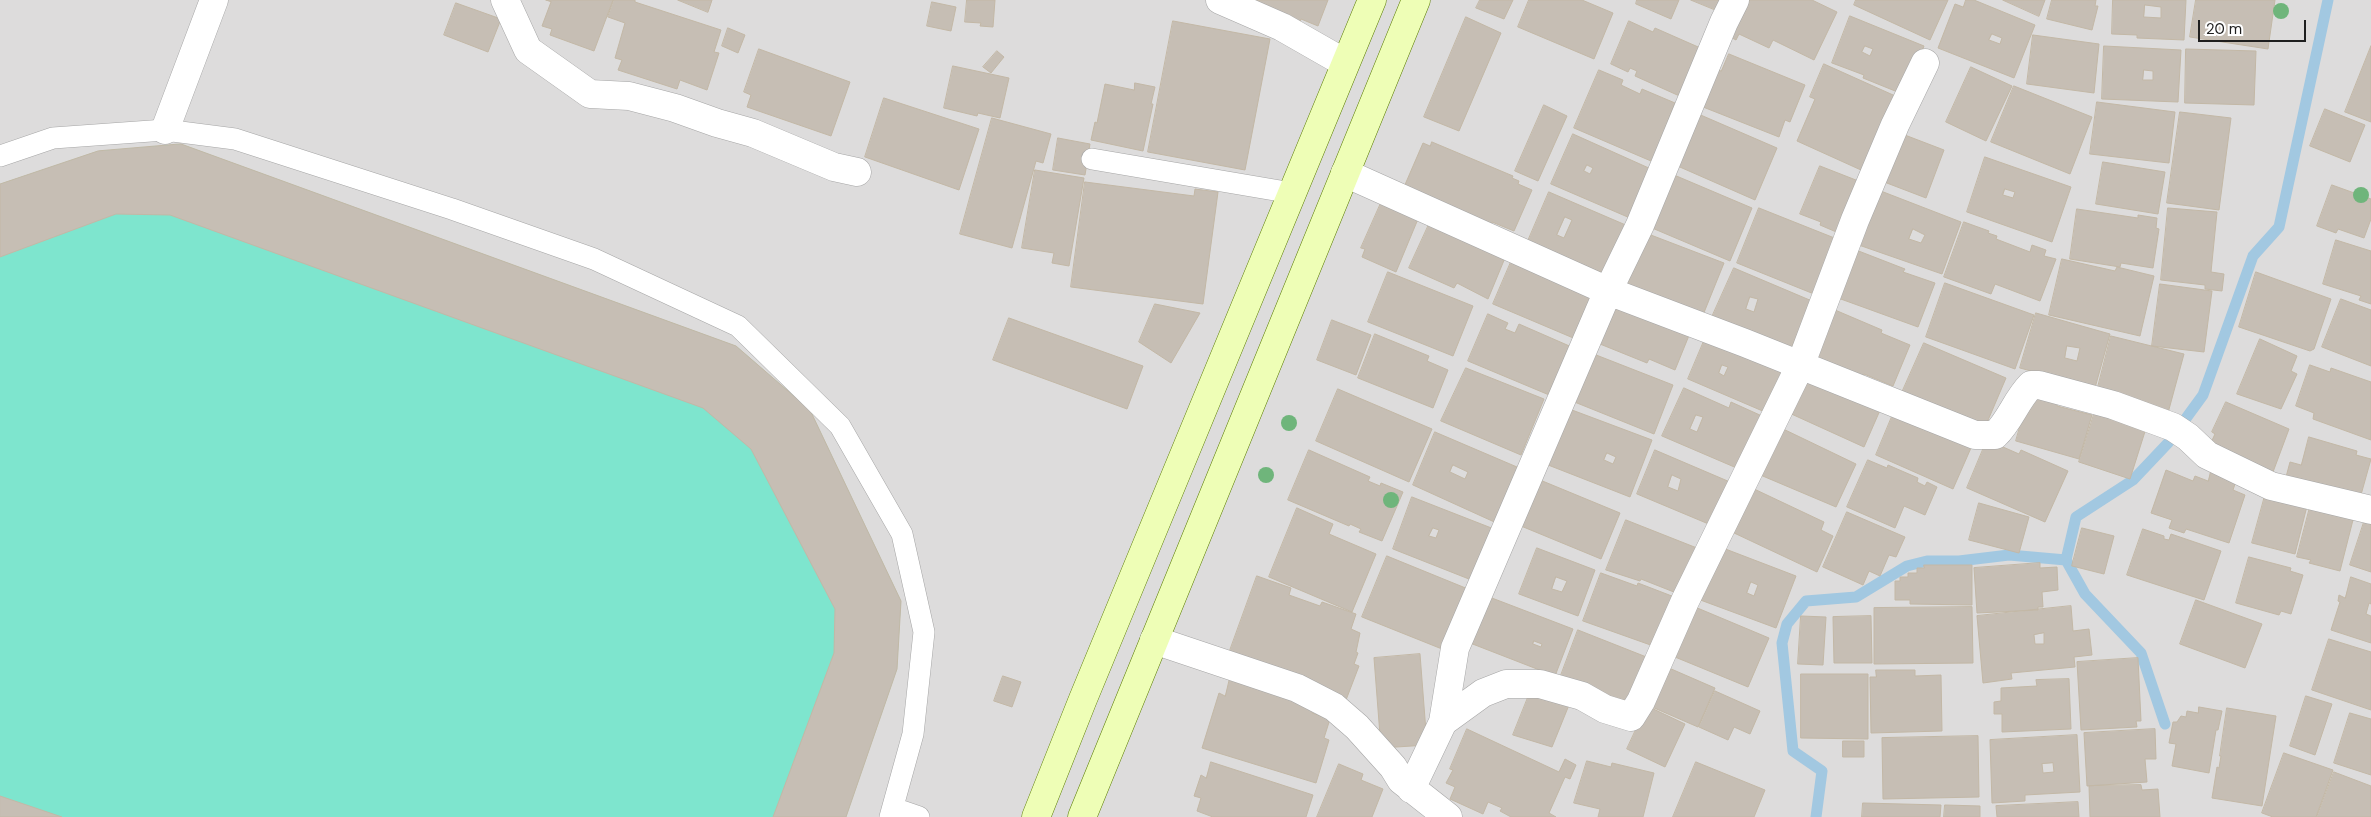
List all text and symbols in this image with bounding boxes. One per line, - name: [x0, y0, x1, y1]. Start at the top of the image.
- scale bar: [2201, 10, 2308, 42]
- text: 20 m: [2206, 19, 2242, 39]

